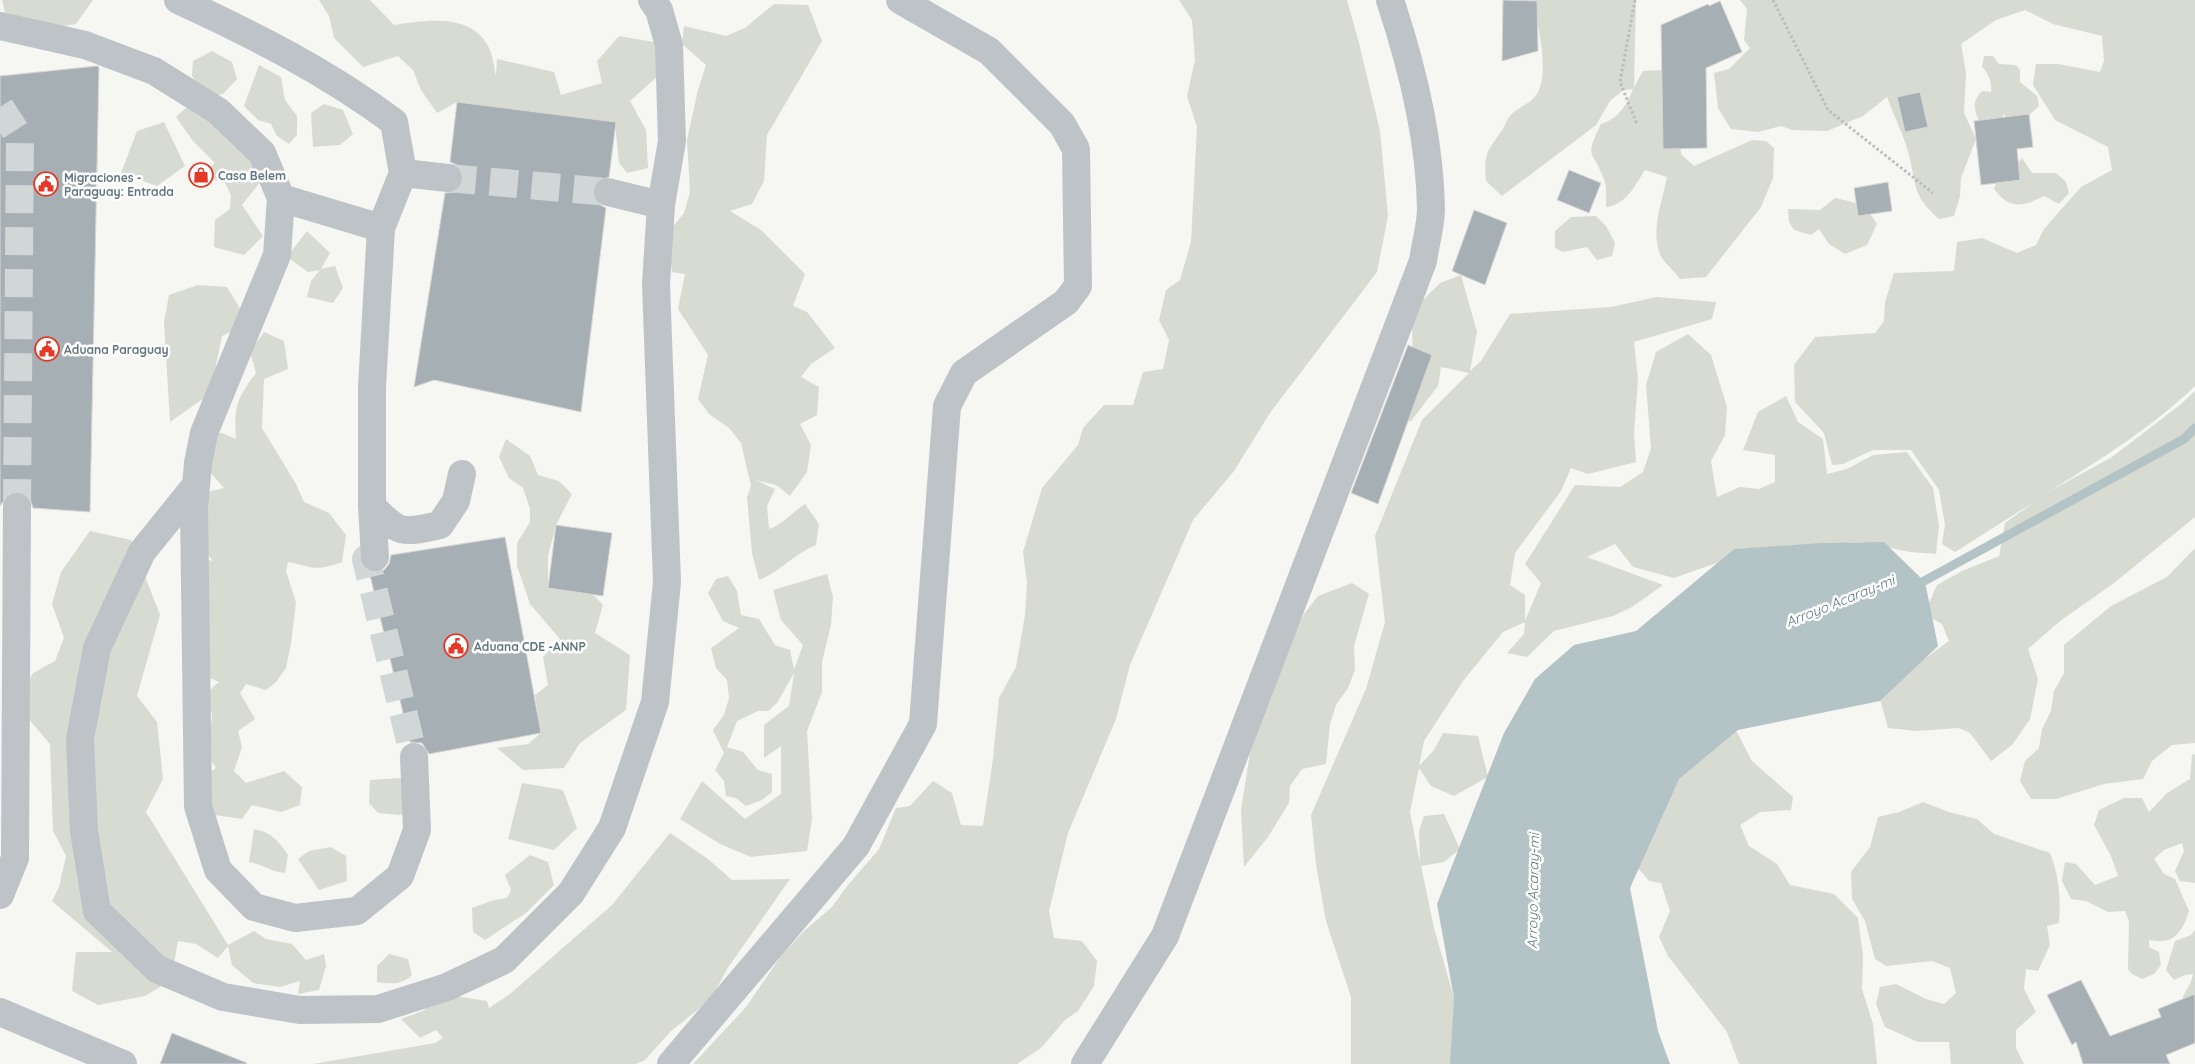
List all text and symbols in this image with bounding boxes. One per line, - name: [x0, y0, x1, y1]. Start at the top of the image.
- shop icon: Casa Belem: [188, 162, 214, 188]
- place label: Casa Belem: [218, 168, 286, 183]
- place label: Migraciones - Paraguay: Entrada: [64, 170, 174, 199]
- public building icon: Migraciones - Paraguay: Entrada: [33, 171, 59, 197]
- public building icon: Aduana Paraguay: [34, 336, 60, 362]
- place label: Aduana Paraguay: [64, 342, 169, 357]
- water label: Arroyo Acaray-mi: [1783, 570, 1899, 631]
- public building icon: Aduana CDE -ANNP: [443, 633, 469, 659]
- place label: Aduana CDE -ANNP: [474, 639, 586, 654]
- water label: Arroyo Acaray-mi: [1523, 831, 1543, 949]

